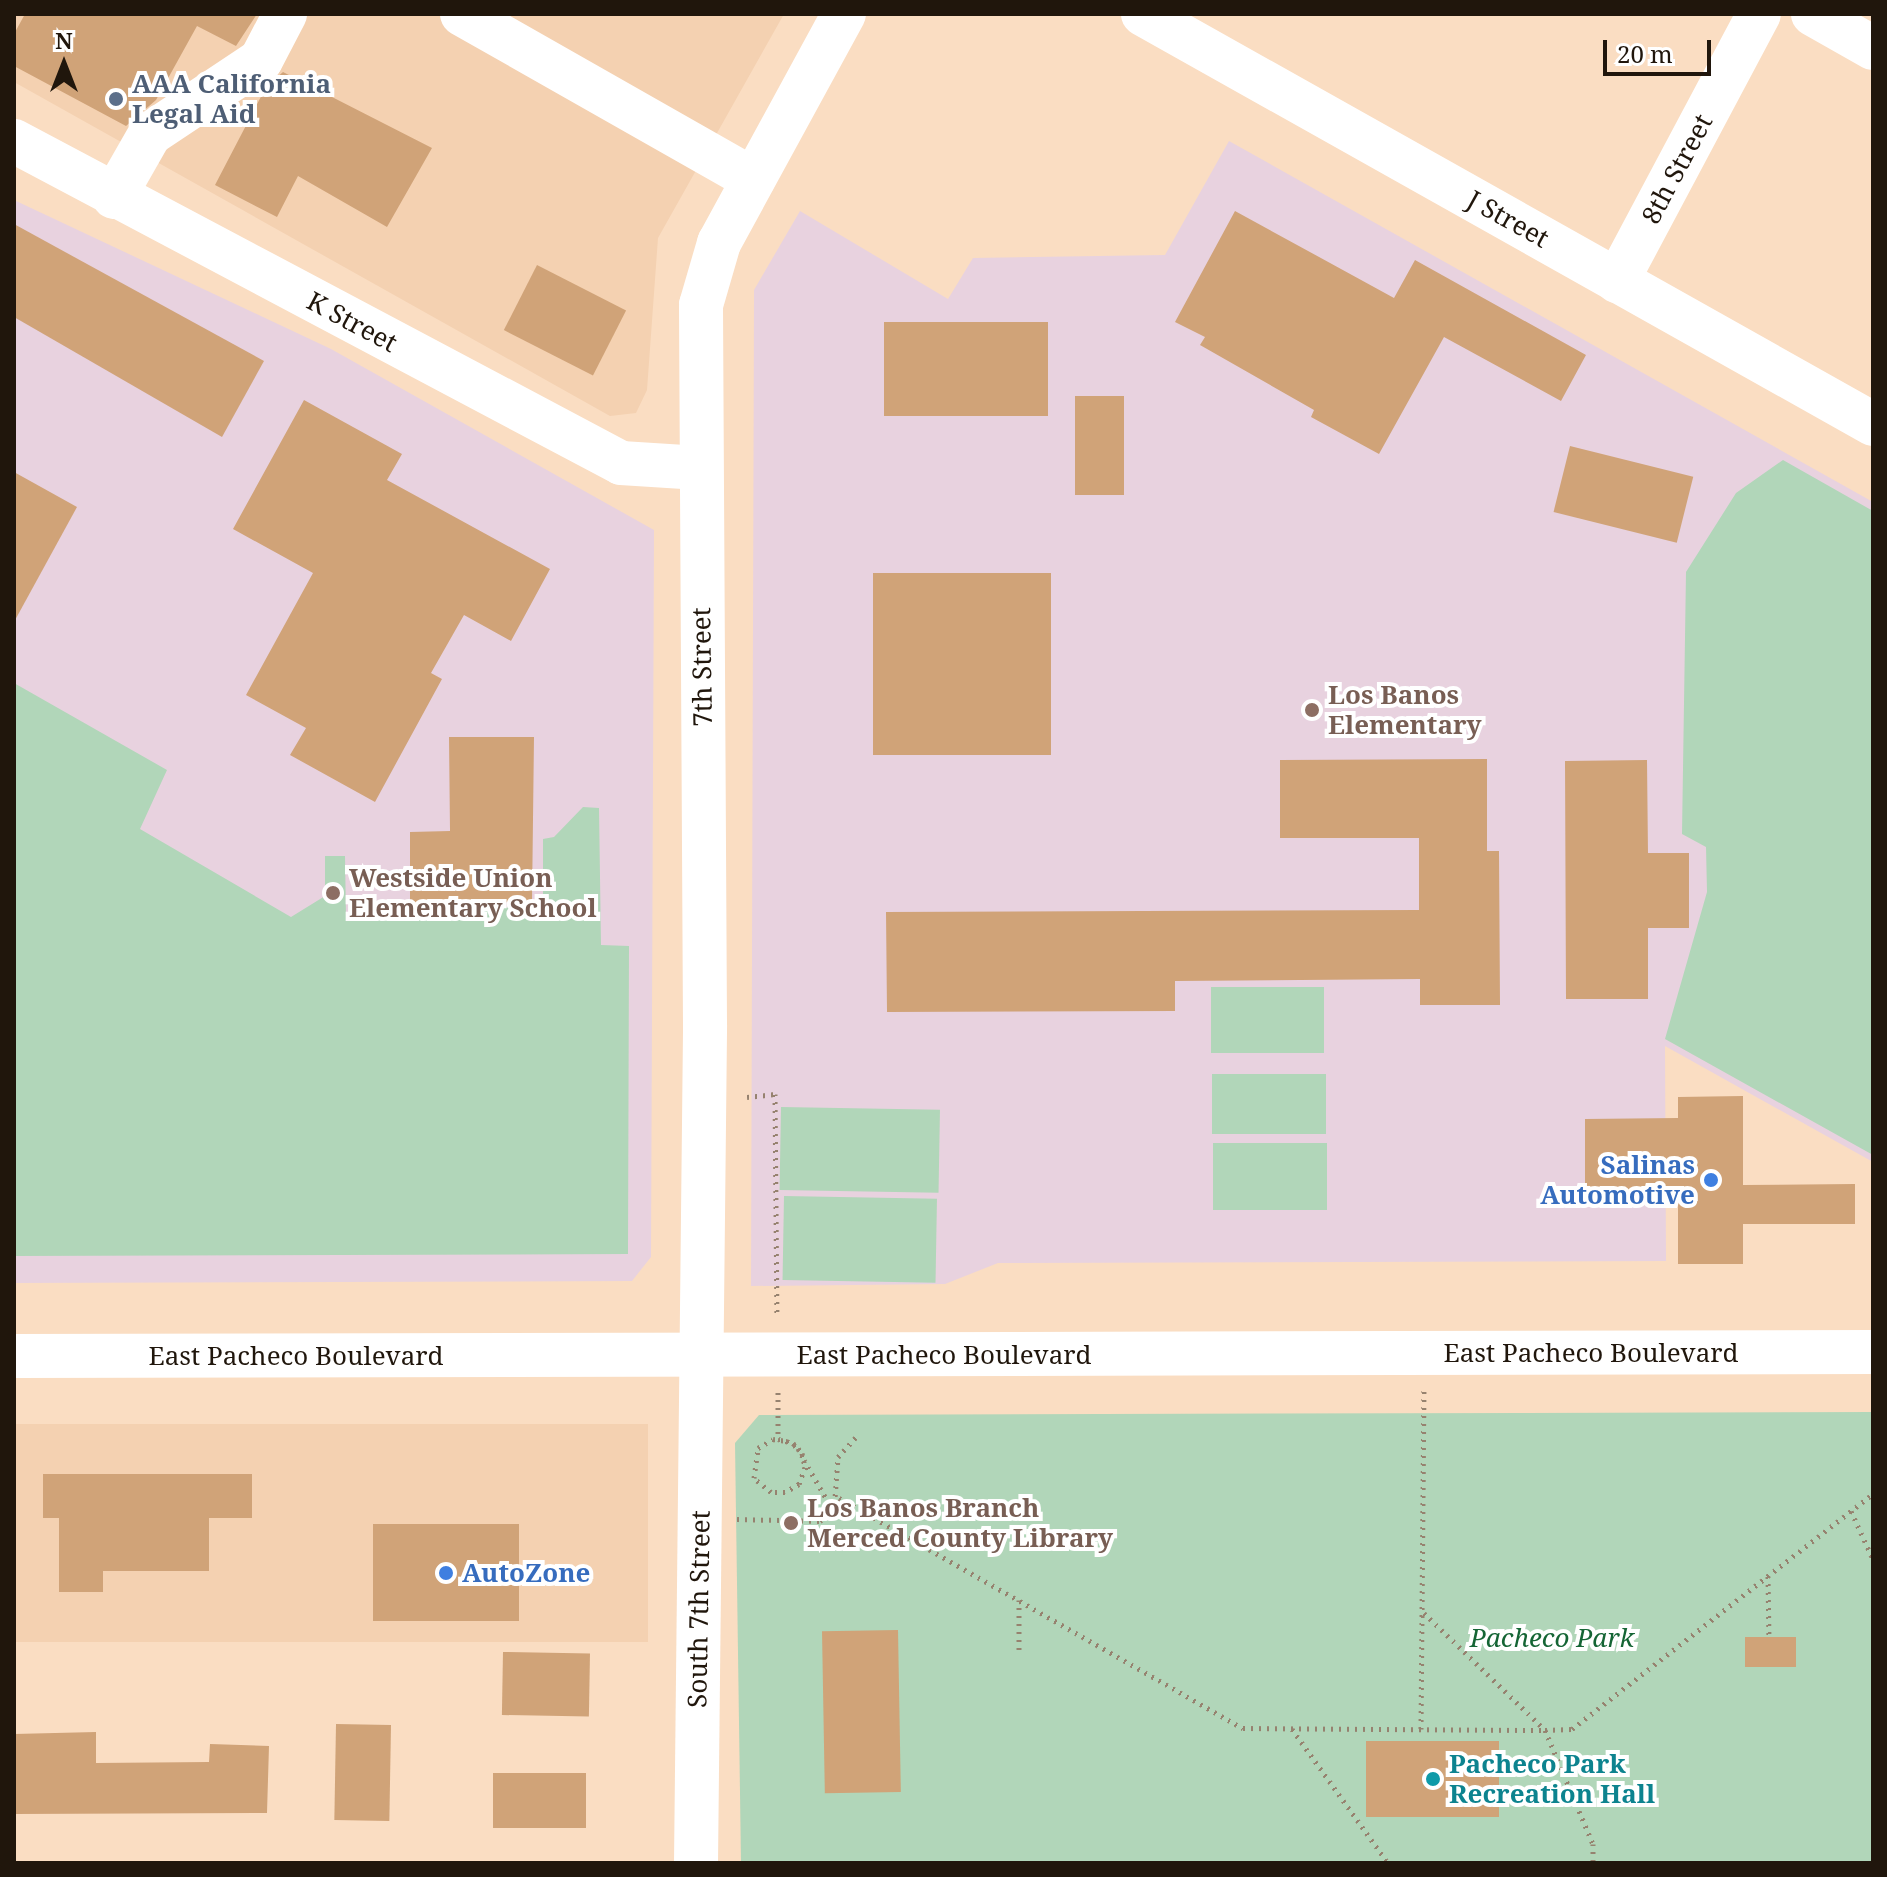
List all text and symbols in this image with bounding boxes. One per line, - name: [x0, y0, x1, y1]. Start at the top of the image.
- north arrow: [24, 24, 104, 104]
- scale bar: [1607, 24, 1715, 74]
- text: N: [55, 25, 73, 55]
- text: 20 m: [1617, 37, 1673, 70]
- place label: AAA California Legal Aid: [132, 68, 331, 130]
- marker: AAA California Legal Aid: [107, 90, 125, 108]
- street label: 8th Street: [1635, 109, 1719, 229]
- street label: J Street: [1462, 184, 1554, 254]
- street label: K Street: [302, 285, 402, 359]
- street label: 7th Street: [685, 607, 719, 727]
- place label: Los Banos Elementary: [1328, 679, 1482, 740]
- marker: Los Banos Elementary: [1303, 701, 1321, 719]
- place label: Westside Union Elementary School: [349, 862, 597, 924]
- marker: Westside Union Elementary School: [324, 884, 342, 902]
- place label: Salinas Automotive: [1540, 1149, 1695, 1210]
- marker: Salinas Automotive: [1702, 1171, 1720, 1189]
- street label: East Pacheco Boulevard: [1444, 1337, 1738, 1369]
- street label: East Pacheco Boulevard: [797, 1339, 1091, 1371]
- street label: East Pacheco Boulevard: [149, 1340, 443, 1372]
- place label: Los Banos Branch Merced County Library: [807, 1492, 1113, 1554]
- street label: South 7th Street: [682, 1510, 716, 1708]
- marker: Los Banos Branch Merced County Library: [782, 1514, 800, 1532]
- place label: AutoZone: [462, 1557, 590, 1589]
- marker: AutoZone: [437, 1564, 455, 1582]
- park label: Pacheco Park: [1470, 1622, 1634, 1654]
- place label: Pacheco Park Recreation Hall: [1449, 1748, 1655, 1810]
- marker: Pacheco Park Recreation Hall: [1424, 1770, 1442, 1788]

